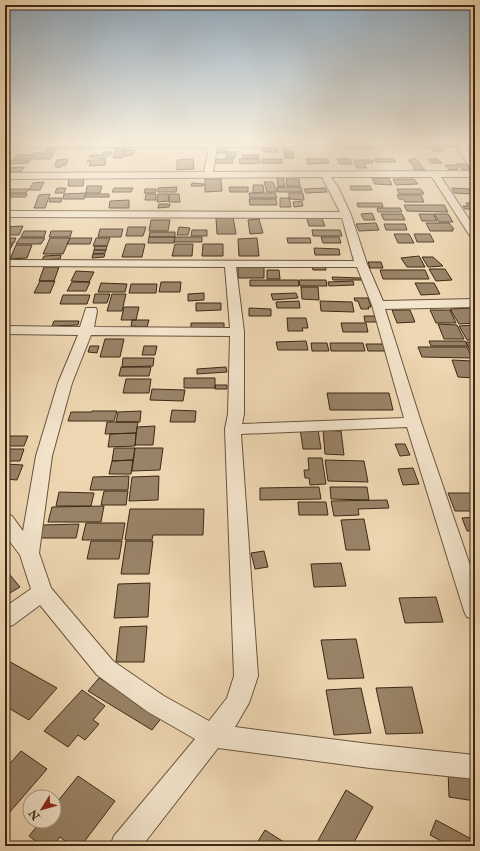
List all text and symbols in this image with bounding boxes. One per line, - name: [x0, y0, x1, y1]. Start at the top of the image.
- north arrow: [22, 789, 62, 829]
- text: N: [26, 806, 43, 823]

